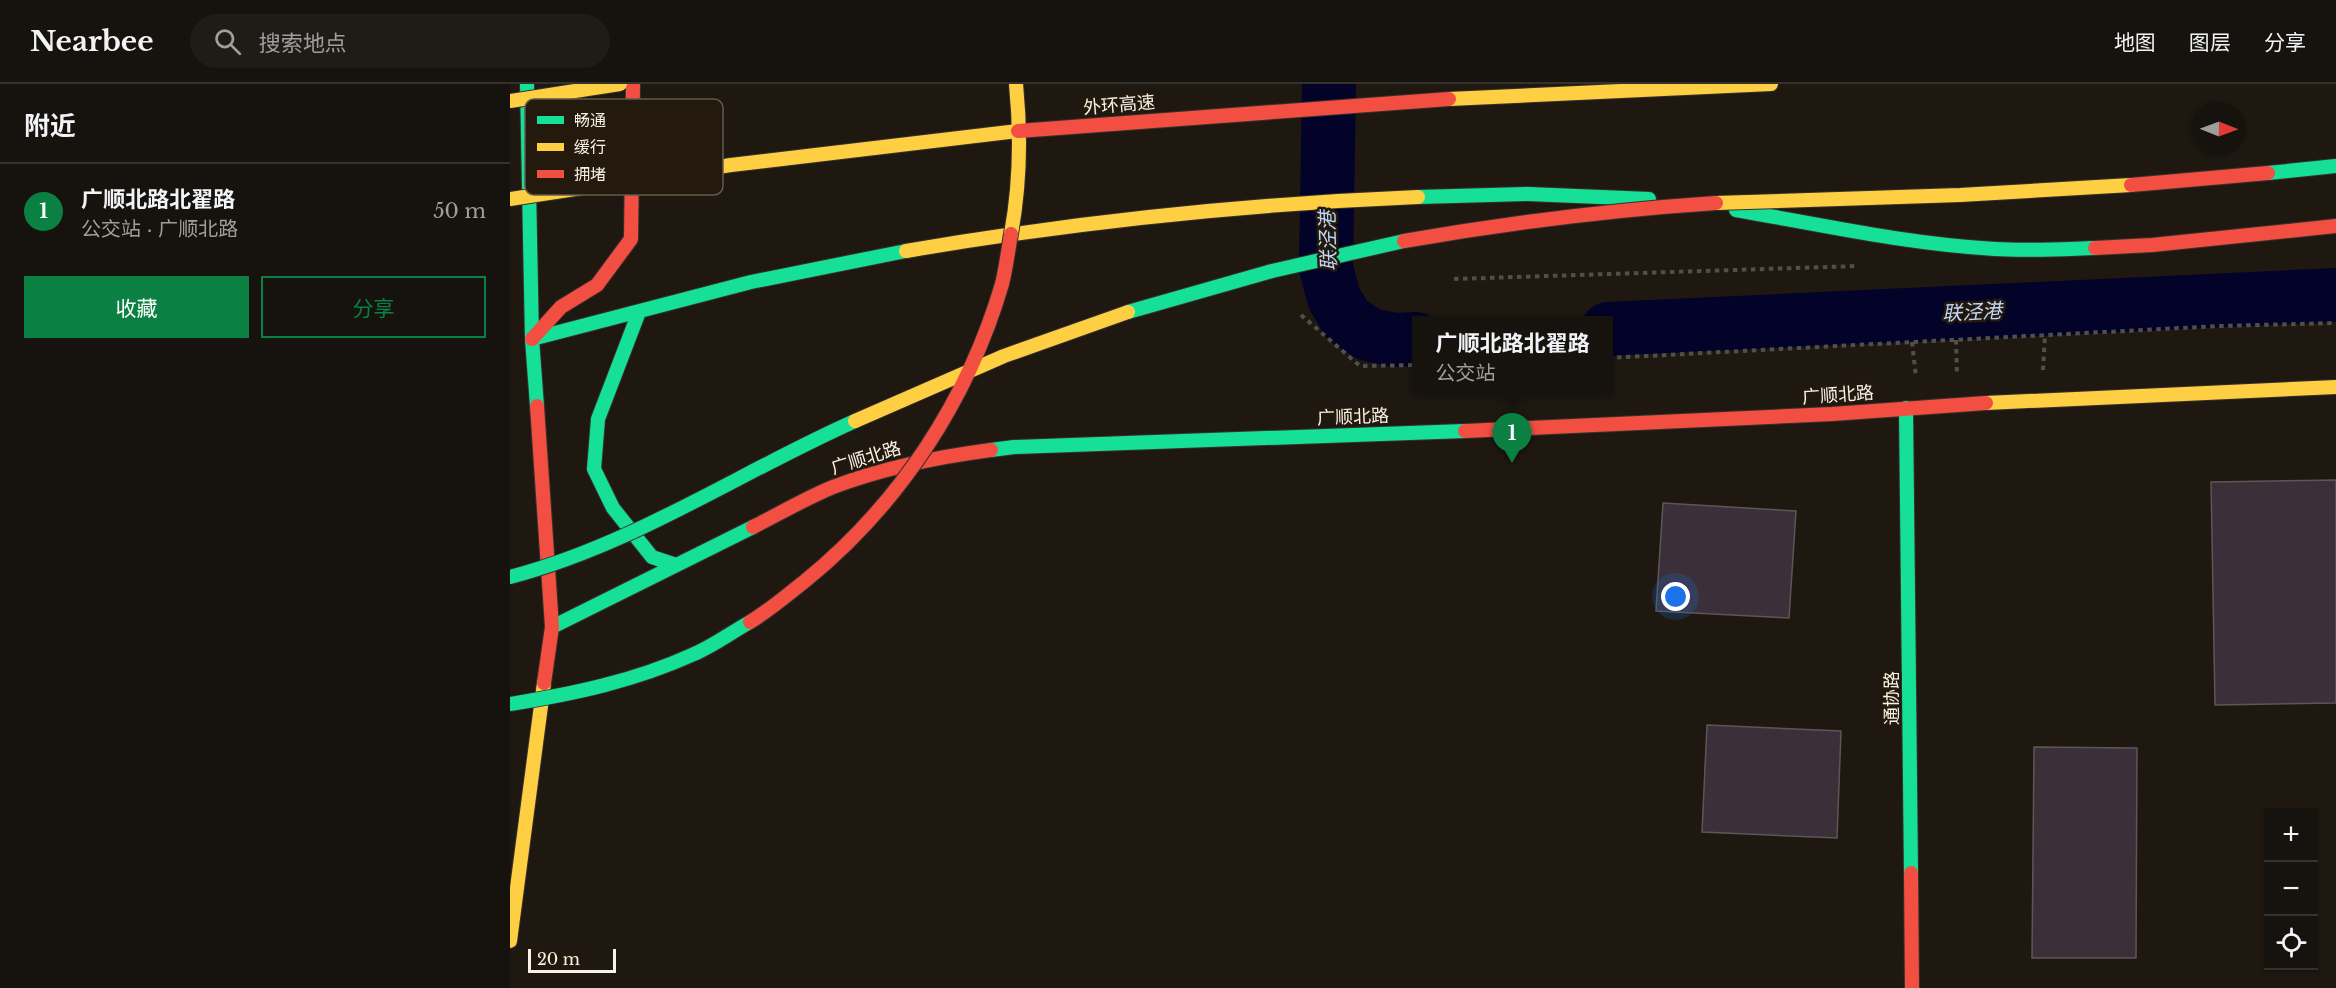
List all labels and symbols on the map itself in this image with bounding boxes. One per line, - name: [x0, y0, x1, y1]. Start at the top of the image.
- street label: 外环高速: [1082, 91, 1156, 119]
- legend: [525, 99, 723, 195]
- north arrow: [2192, 102, 2246, 156]
- text: 畅通: [574, 110, 606, 130]
- text: 缓行: [574, 137, 606, 157]
- text: 拥堵: [574, 164, 606, 184]
- water label: 联泾港: [1315, 208, 1341, 271]
- water label: 联泾港: [1941, 298, 2006, 326]
- street label: 广顺北路: [1801, 382, 1875, 408]
- street label: 广顺北路: [1317, 405, 1389, 429]
- pin: 1: [1492, 414, 1532, 463]
- street label: 广顺北路: [828, 437, 904, 479]
- your location: [1661, 582, 1690, 611]
- street label: 通协路: [1881, 671, 1903, 725]
- scale bar: [528, 946, 616, 974]

